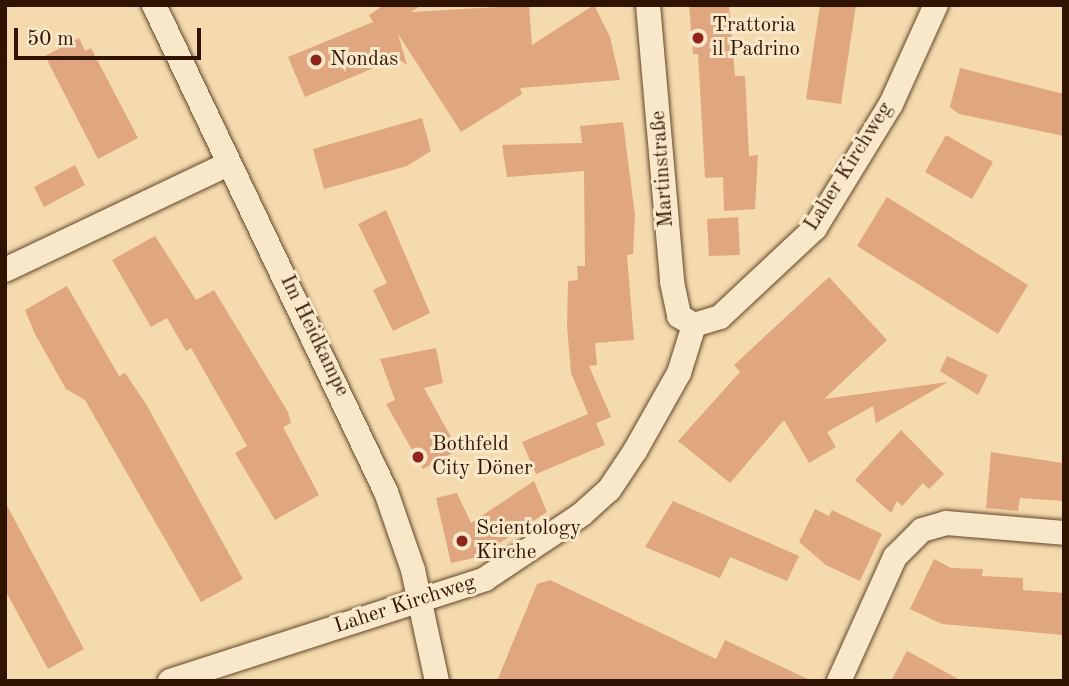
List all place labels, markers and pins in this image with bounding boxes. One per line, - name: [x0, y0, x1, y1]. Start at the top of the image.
- place label: Trattoria il Padrino: [712, 13, 800, 63]
- marker: Trattoria il Padrino: [690, 30, 706, 46]
- place label: Nondas: [330, 47, 398, 73]
- marker: Nondas: [308, 52, 324, 68]
- place label: Bothfeld City Döner: [432, 432, 533, 482]
- marker: Bothfeld City Döner: [410, 449, 426, 465]
- place label: Scientology Kirche: [476, 516, 581, 566]
- marker: Scientology Kirche: [454, 533, 470, 549]

